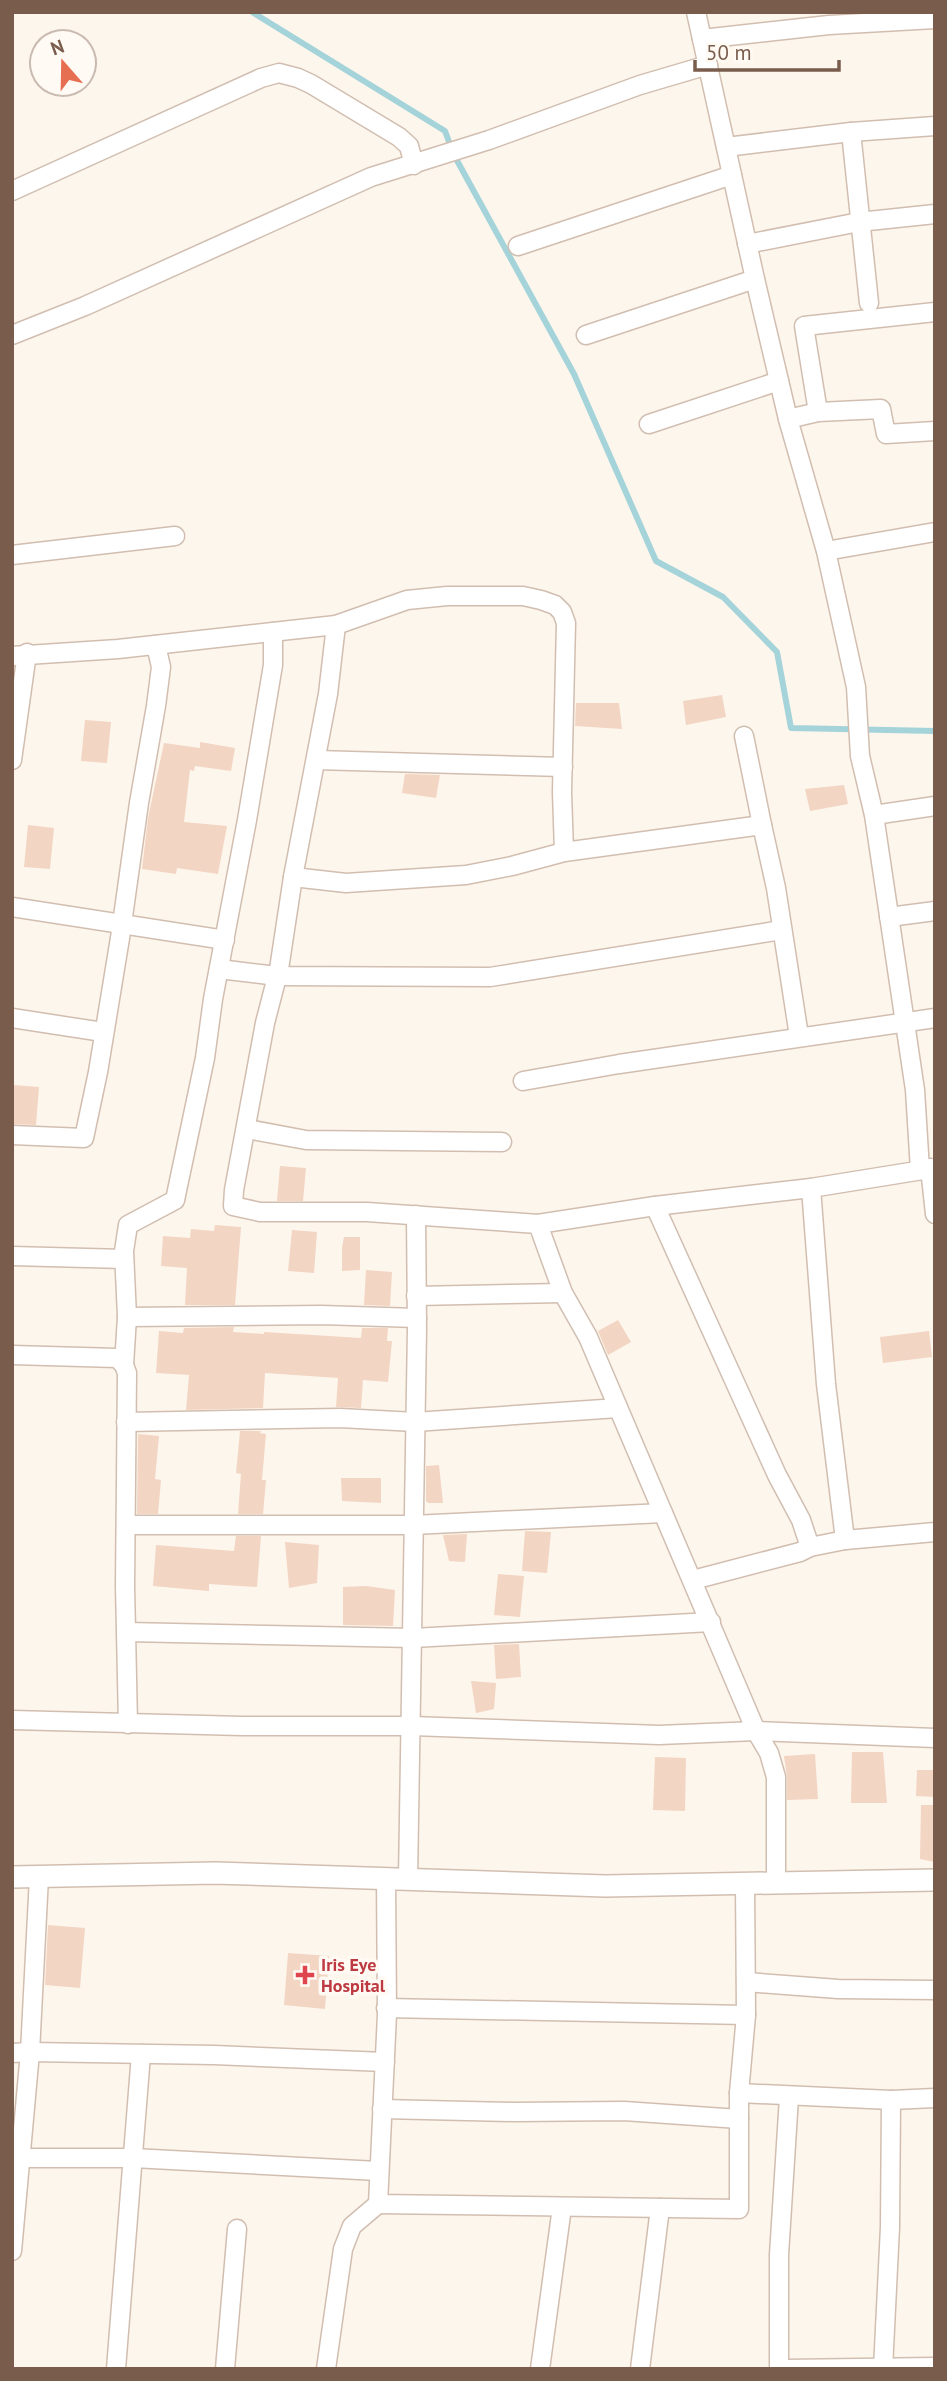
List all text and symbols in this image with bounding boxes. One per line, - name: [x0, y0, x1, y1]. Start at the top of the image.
- north arrow: [28, 28, 98, 98]
- scale bar: [695, 28, 838, 72]
- text: N: [47, 34, 67, 60]
- text: 50 m: [706, 39, 752, 66]
- place label: Iris Eye Hospital: [321, 1953, 386, 1997]
- marker: Iris Eye Hospital: [295, 1965, 315, 1985]

